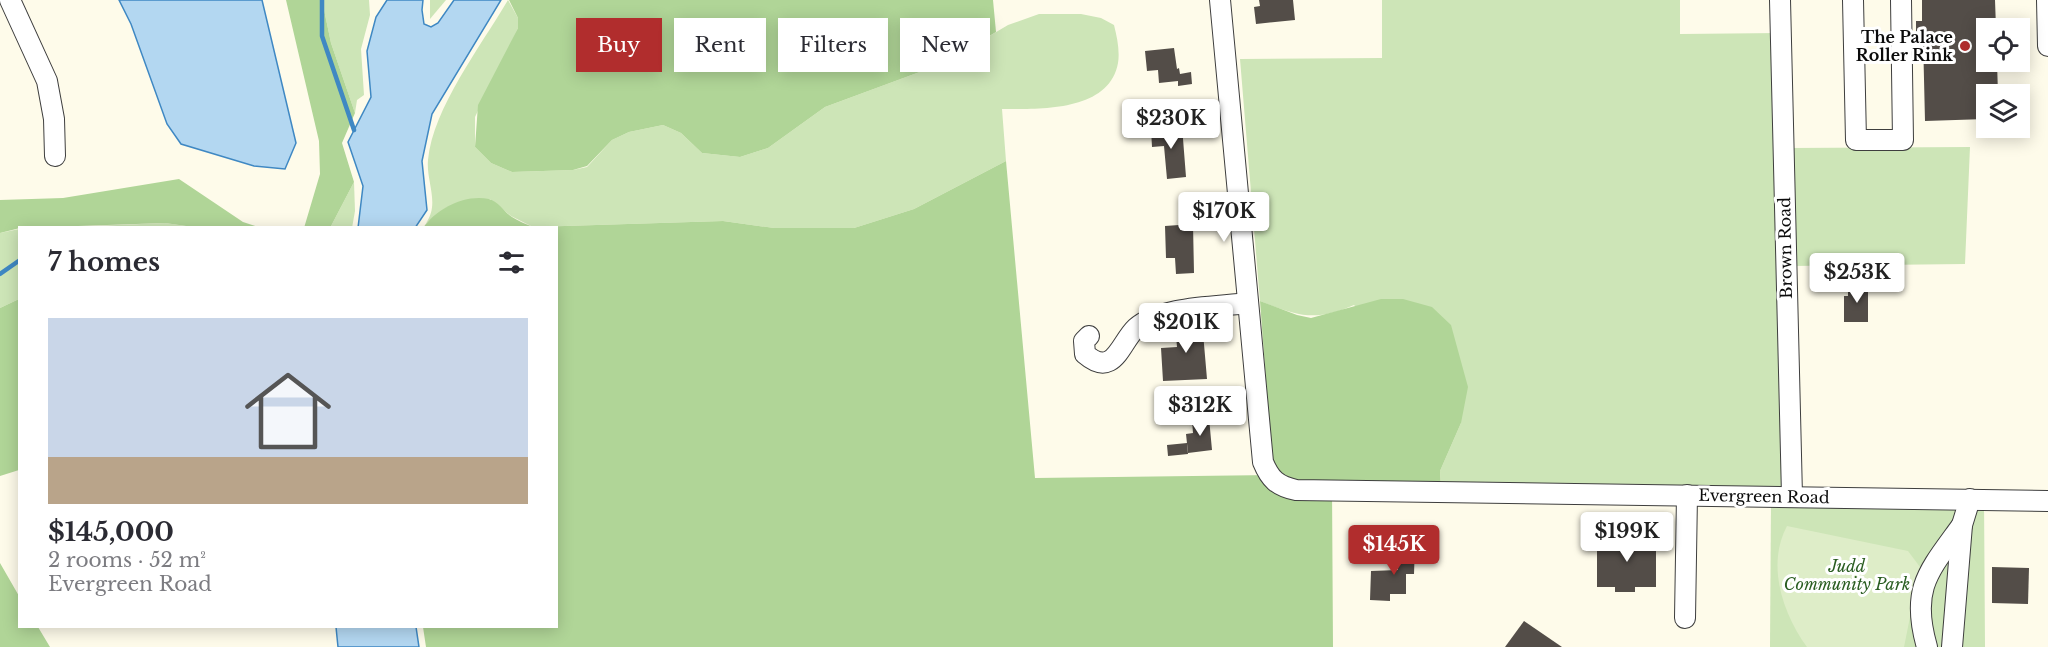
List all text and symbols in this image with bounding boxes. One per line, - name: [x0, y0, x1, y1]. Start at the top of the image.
- chip: Buy: [576, 18, 662, 72]
- chip: Rent: [674, 18, 766, 72]
- chip: Filters: [778, 18, 888, 72]
- chip: New: [900, 18, 990, 72]
- map controls: [1976, 18, 2030, 138]
- button: locate: [1976, 18, 2030, 72]
- place label: The Palace Roller Rink: [1856, 27, 1953, 65]
- marker: The Palace Roller Rink: [1958, 39, 1972, 53]
- button: layers: [1976, 84, 2030, 138]
- pin: $230K: [1129, 99, 1213, 150]
- text: $230K: [1136, 106, 1206, 130]
- pin: $170K: [1182, 192, 1266, 243]
- street label: Brown Road: [1774, 197, 1796, 299]
- text: $170K: [1192, 199, 1256, 223]
- text: 7 homes: [48, 246, 160, 278]
- icon: filters: [495, 246, 528, 279]
- pin: $253K: [1815, 253, 1899, 304]
- text: $253K: [1824, 260, 1890, 284]
- pin: $201K: [1144, 303, 1228, 354]
- text: $201K: [1153, 310, 1219, 334]
- icon: home: [234, 357, 342, 465]
- pin: $312K: [1158, 386, 1242, 437]
- text: $312K: [1168, 393, 1232, 417]
- street label: Evergreen Road: [1698, 485, 1830, 507]
- pin: $199K: [1585, 512, 1669, 563]
- text: $145,000: [48, 516, 174, 548]
- text: $199K: [1595, 519, 1660, 543]
- pin: $145K: [1352, 525, 1436, 576]
- text: $145K: [1362, 532, 1426, 556]
- text: 2 rooms · 52 m²: [48, 548, 206, 572]
- park label: Judd Community Park: [1784, 556, 1910, 594]
- text: Evergreen Road: [48, 572, 212, 596]

